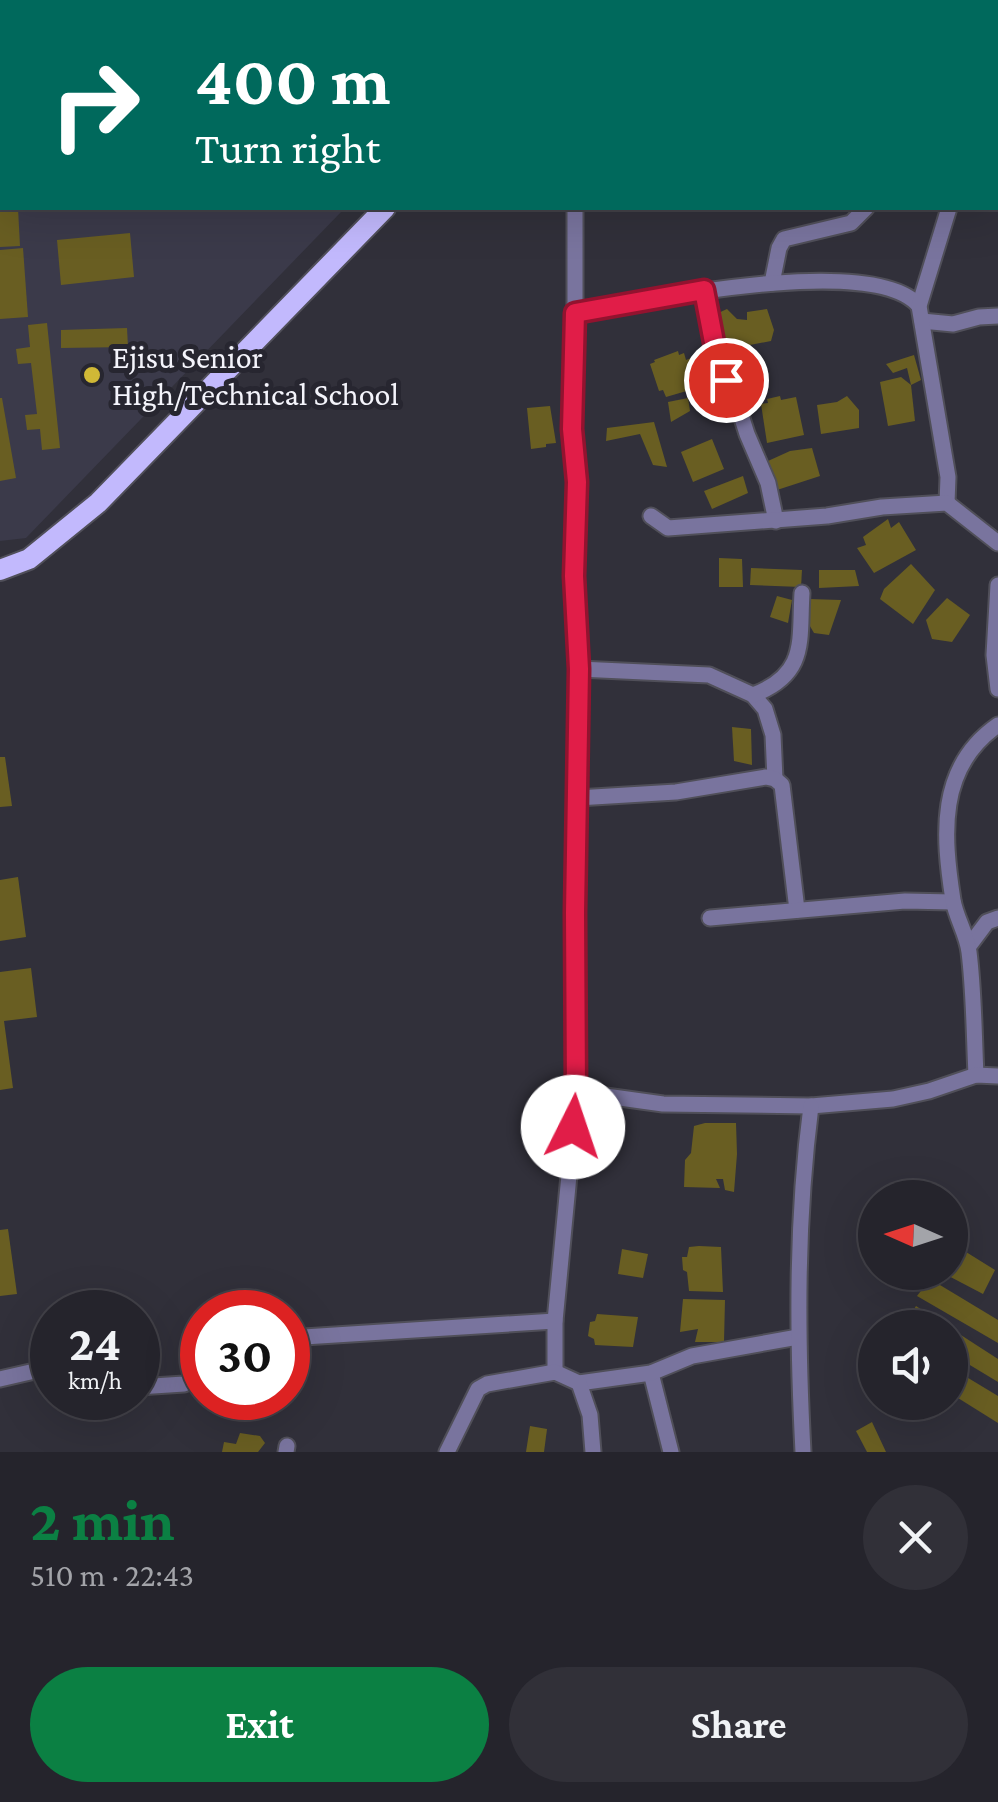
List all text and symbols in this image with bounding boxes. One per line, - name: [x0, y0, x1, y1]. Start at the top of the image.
- icon: right: [30, 40, 160, 170]
- text: 400 m: [195, 41, 391, 119]
- text: Turn right: [195, 123, 380, 173]
- pin: [684, 338, 769, 423]
- place label: Ejisu Senior High/Technical School: [112, 339, 399, 412]
- icon: arrive: [699, 353, 754, 408]
- marker: Ejisu Senior High/Technical School: [81, 364, 103, 386]
- position arrow: [521, 1075, 625, 1179]
- north arrow: [858, 1180, 968, 1290]
- map controls: [858, 1180, 968, 1420]
- speed limit sign: 30: [180, 1290, 310, 1420]
- button: sound: [858, 1310, 968, 1420]
- text: 24: [69, 1315, 121, 1371]
- text: km/h: [68, 1367, 122, 1394]
- button: close: [863, 1485, 968, 1590]
- text: 2 min: [30, 1486, 175, 1553]
- text: 510 m · 22:43: [30, 1557, 194, 1593]
- button: Exit: [30, 1667, 489, 1782]
- button: Share: [509, 1667, 968, 1782]

